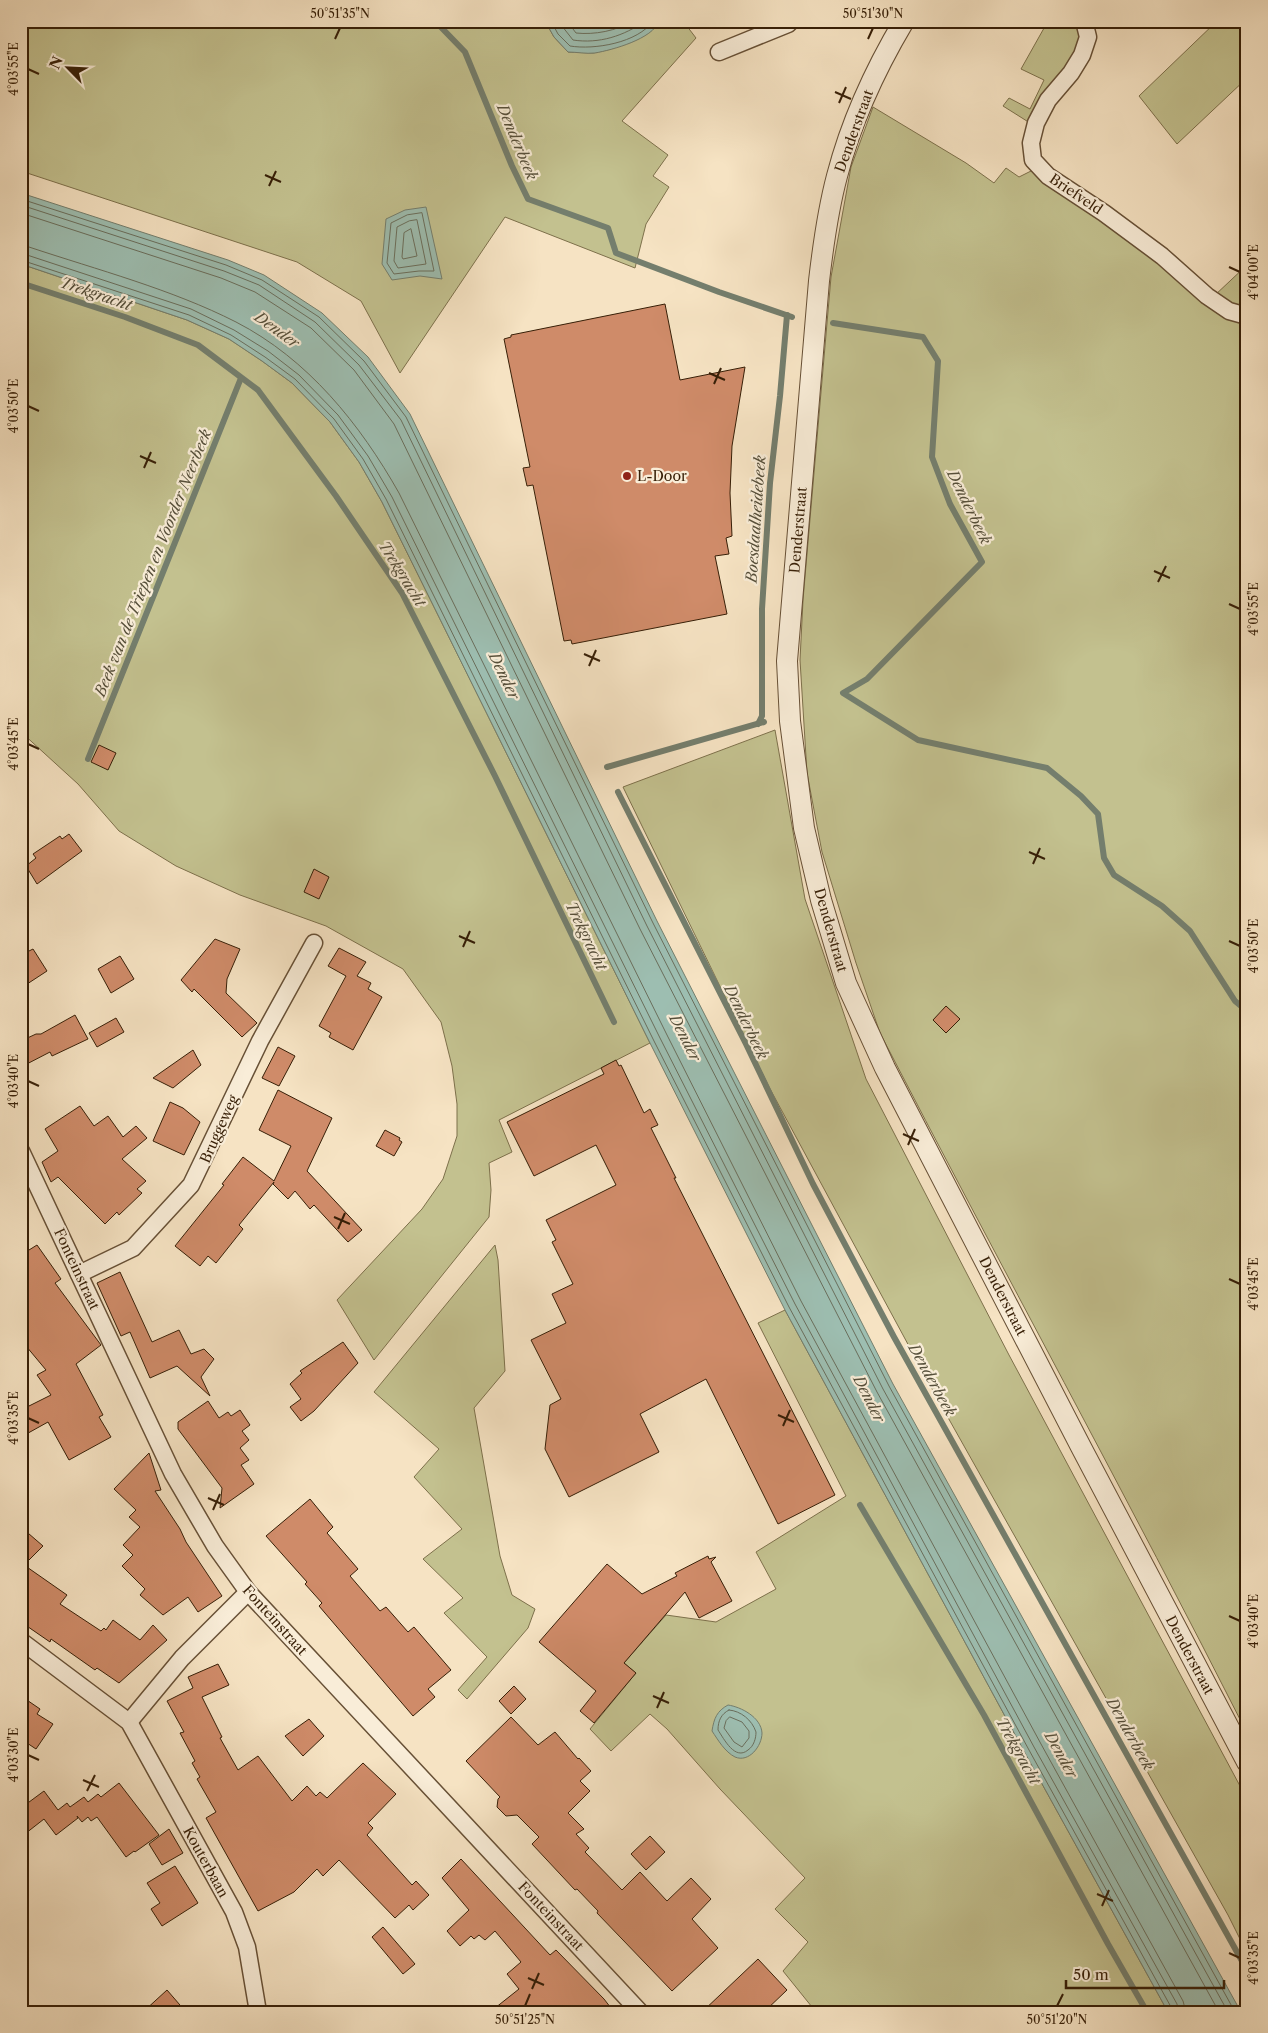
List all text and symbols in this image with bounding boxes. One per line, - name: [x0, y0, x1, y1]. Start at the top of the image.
- text: 50°51'35"N: [310, 6, 370, 21]
- text: 50°51'30"N: [843, 6, 903, 21]
- text: 4°03'55"E: [6, 42, 21, 96]
- north arrow: [42, 42, 92, 92]
- text: N: [45, 53, 67, 72]
- street label: Denderstraat: [831, 87, 877, 175]
- water label: Denderbeek: [493, 100, 542, 183]
- street label: Briefveld: [1046, 170, 1106, 219]
- text: 4°04'00"E: [1246, 244, 1261, 300]
- water label: Trekgracht: [58, 272, 135, 315]
- water label: Dender: [250, 306, 304, 353]
- text: 4°03'50"E: [6, 379, 21, 433]
- water label: Beek van de Triepen en Voorder Neerbeek: [90, 426, 215, 700]
- water label: Boesdaalheidebeek: [742, 454, 769, 584]
- water label: Denderbeek: [943, 465, 996, 547]
- place label: L-Door: [637, 467, 687, 485]
- marker: L-Door: [621, 470, 633, 482]
- street label: Denderstraat: [785, 486, 811, 574]
- water label: Trekgracht: [375, 537, 430, 611]
- text: 4°03'55"E: [1246, 582, 1261, 636]
- water label: Dender: [484, 648, 525, 704]
- text: 4°03'45"E: [6, 717, 21, 771]
- street label: Denderstraat: [810, 886, 852, 974]
- water label: Trekgracht: [562, 898, 612, 974]
- text: 4°03'50"E: [1246, 919, 1261, 973]
- water label: Denderbeek: [720, 980, 773, 1062]
- water label: Dender: [665, 1010, 706, 1066]
- text: 4°03'40"E: [6, 1054, 21, 1108]
- street label: Bruggeweg: [196, 1091, 242, 1166]
- street label: Fonteinstraat: [50, 1225, 104, 1313]
- street label: Denderstraat: [975, 1253, 1031, 1339]
- text: 4°03'45"E: [1246, 1257, 1261, 1311]
- water label: Denderbeek: [904, 1339, 960, 1420]
- water label: Dender: [849, 1371, 890, 1427]
- text: 4°03'35"E: [6, 1391, 21, 1445]
- street label: Fonteinstraat: [239, 1581, 311, 1659]
- text: 4°03'40"E: [1246, 1594, 1261, 1648]
- street label: Denderstraat: [1162, 1612, 1218, 1698]
- water label: Denderbeek: [1102, 1693, 1158, 1774]
- water label: Trekgracht: [992, 1714, 1045, 1788]
- water label: Dender: [1040, 1727, 1082, 1782]
- text: 4°03'30"E: [6, 1728, 21, 1782]
- street label: Kouterbaan: [179, 1823, 233, 1901]
- street label: Fonteinstraat: [514, 1878, 588, 1954]
- text: 4°03'35"E: [1246, 1931, 1261, 1985]
- scale bar: [1066, 1958, 1223, 1990]
- text: 50 m: [1073, 1965, 1109, 1984]
- text: 50°51'25"N: [495, 2012, 555, 2027]
- text: 50°51'20"N: [1027, 2012, 1088, 2027]

